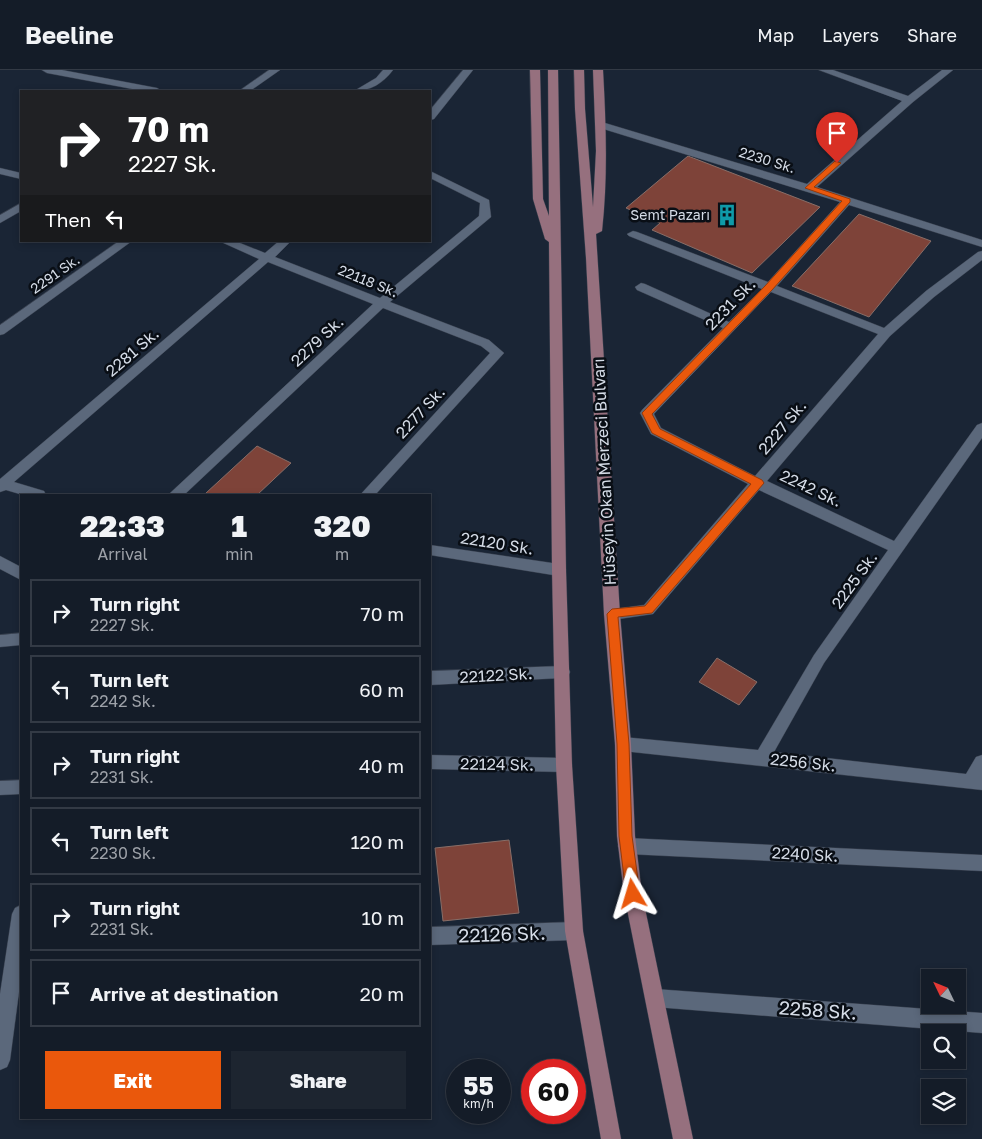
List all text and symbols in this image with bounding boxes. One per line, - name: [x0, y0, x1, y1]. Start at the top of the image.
- text: Beeline: [25, 20, 114, 49]
- text: Map: [757, 24, 794, 46]
- text: Layers: [822, 24, 879, 46]
- text: Share: [907, 24, 957, 46]
- text: 70 m: [128, 108, 209, 150]
- icon: right: [45, 110, 110, 175]
- pin: [816, 112, 858, 163]
- icon: arrive: [823, 119, 851, 147]
- street label: 2230 Sk.: [737, 143, 797, 176]
- text: 2227 Sk.: [128, 150, 217, 177]
- building icon: Semt Pazarı: [714, 202, 740, 228]
- icon: left: [101, 205, 129, 233]
- place label: Semt Pazarı: [630, 206, 710, 223]
- text: Then: [45, 208, 91, 231]
- street label: 2291 Sk.: [27, 251, 83, 297]
- street label: 22118 Sk.: [336, 261, 401, 300]
- street label: 2231 Sk.: [701, 274, 759, 334]
- street label: 2279 Sk.: [286, 312, 348, 370]
- street label: 2281 Sk.: [101, 323, 163, 381]
- street label: Hüseyin Okan Merzeci Bulvarı: [588, 358, 620, 586]
- street label: 2277 Sk.: [391, 382, 449, 442]
- street label: 2227 Sk.: [754, 396, 810, 458]
- street label: 2242 Sk.: [777, 465, 845, 511]
- text: 22:33: [80, 508, 165, 544]
- text: 1: [231, 508, 247, 544]
- text: 320: [314, 508, 371, 544]
- street label: 22120 Sk.: [459, 527, 535, 559]
- text: Arrival: [97, 544, 148, 564]
- text: min: [225, 544, 253, 564]
- text: m: [335, 544, 349, 564]
- street label: 2225 Sk.: [827, 548, 881, 612]
- text: Turn right: [90, 592, 180, 615]
- icon: right: [47, 599, 75, 627]
- text: 70 m: [361, 602, 404, 625]
- text: 2227 Sk.: [90, 615, 155, 635]
- street label: 22122 Sk.: [459, 663, 533, 687]
- text: Turn left: [90, 668, 169, 691]
- icon: left: [47, 675, 75, 703]
- text: 60 m: [359, 678, 404, 701]
- text: 2242 Sk.: [90, 691, 156, 711]
- text: Turn right: [90, 744, 180, 767]
- street label: 2256 Sk.: [769, 749, 837, 775]
- icon: right: [47, 751, 75, 779]
- street label: 22124 Sk.: [460, 753, 534, 775]
- text: 40 m: [359, 754, 404, 777]
- text: 2231 Sk.: [90, 767, 154, 787]
- text: Turn left: [90, 820, 169, 843]
- icon: left: [47, 827, 75, 855]
- text: 120 m: [350, 830, 404, 853]
- street label: 2240 Sk.: [771, 842, 839, 866]
- text: 2230 Sk.: [90, 843, 156, 863]
- position arrow: [606, 867, 658, 919]
- text: Turn right: [90, 896, 180, 919]
- icon: right: [47, 903, 75, 931]
- text: 10 m: [361, 906, 404, 929]
- text: 2231 Sk.: [90, 919, 154, 939]
- street label: 22126 Sk.: [458, 920, 546, 947]
- north arrow: [921, 969, 966, 1014]
- map controls: [921, 969, 966, 1124]
- icon: arrive: [47, 979, 75, 1007]
- text: Arrive at destination: [90, 982, 278, 1005]
- text: 20 m: [360, 982, 404, 1005]
- street label: 2258 Sk.: [778, 995, 858, 1024]
- button: search: [921, 1024, 966, 1069]
- button: Exit: [45, 1051, 221, 1109]
- button: Share: [231, 1051, 406, 1109]
- speed limit sign: 60: [521, 1059, 586, 1124]
- text: 55: [463, 1070, 494, 1101]
- button: layers: [921, 1079, 966, 1124]
- text: km/h: [463, 1096, 494, 1111]

